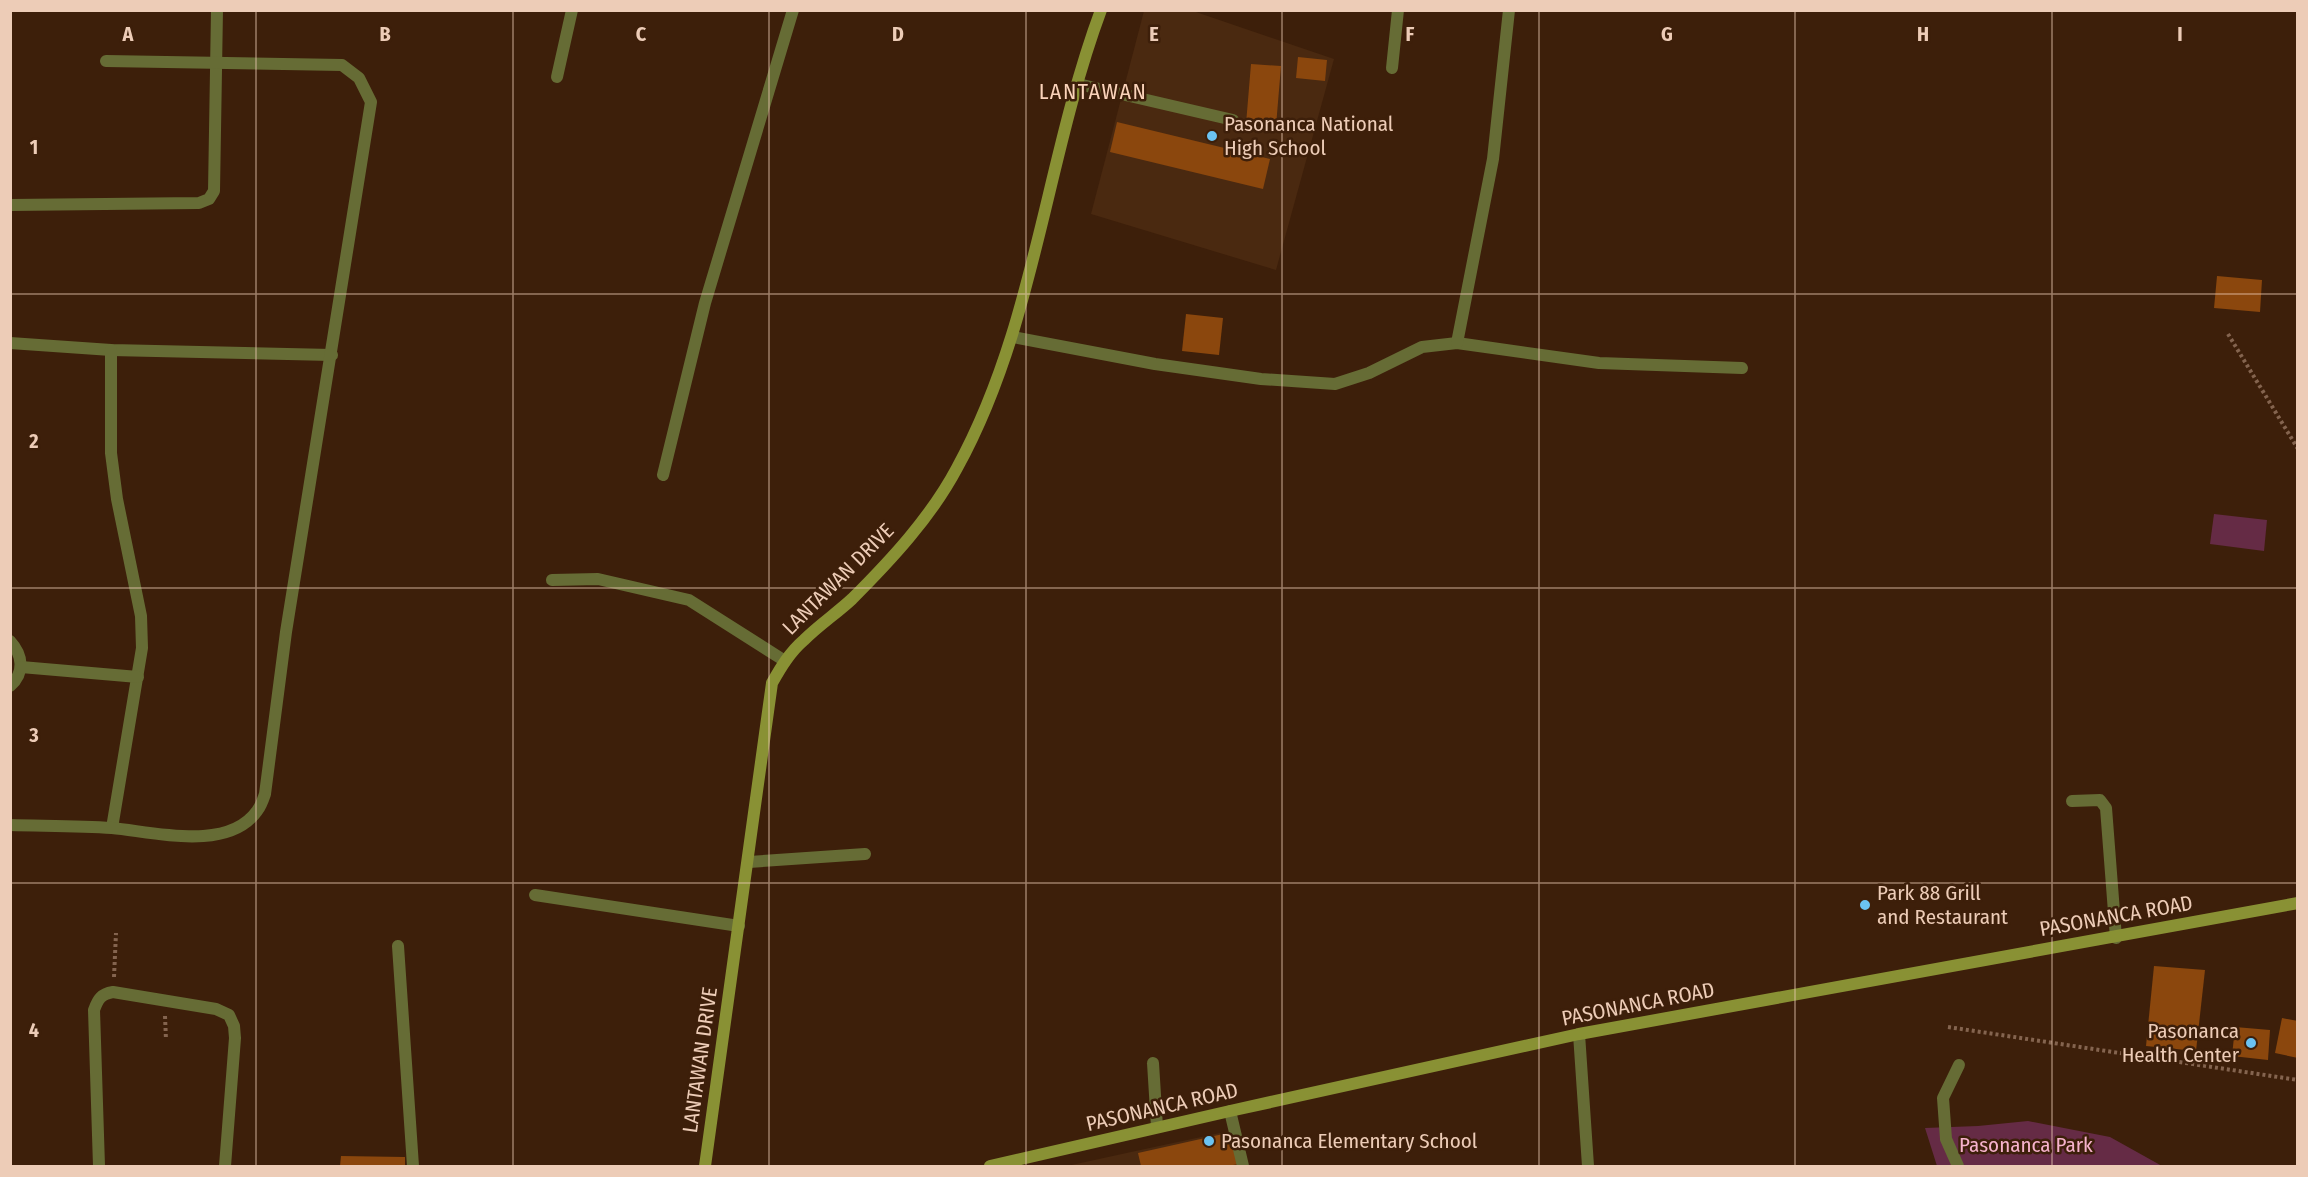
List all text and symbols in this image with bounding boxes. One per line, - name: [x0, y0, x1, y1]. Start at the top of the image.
- text: A: [122, 22, 135, 46]
- text: B: [379, 22, 391, 46]
- text: C: [636, 22, 647, 46]
- text: D: [892, 22, 904, 46]
- text: E: [1149, 22, 1159, 46]
- text: F: [1406, 22, 1415, 46]
- text: G: [1661, 22, 1673, 46]
- text: H: [1917, 22, 1929, 46]
- text: I: [2177, 22, 2183, 46]
- district label: LANTAWAN: [1039, 78, 1147, 105]
- place label: Pasonanca National High School: [1224, 111, 1394, 161]
- marker: Pasonanca National High School: [1205, 129, 1219, 143]
- text: 1: [30, 135, 38, 159]
- text: 2: [28, 429, 39, 453]
- street label: LANTAWAN DRIVE: [777, 518, 899, 640]
- text: 3: [28, 723, 39, 747]
- place label: Park 88 Grill and Restaurant: [1877, 880, 2008, 930]
- street label: PASONANCA ROAD: [2037, 890, 2195, 942]
- marker: Park 88 Grill and Restaurant: [1858, 898, 1872, 912]
- street label: PASONANCA ROAD: [1559, 976, 1717, 1032]
- street label: LANTAWAN DRIVE: [677, 985, 723, 1135]
- text: 4: [29, 1018, 39, 1042]
- place label: Pasonanca Health Center: [2122, 1018, 2240, 1068]
- marker: Pasonanca Health Center: [2244, 1036, 2258, 1050]
- street label: PASONANCA ROAD: [1084, 1077, 1240, 1137]
- place label: Pasonanca Elementary School: [1221, 1128, 1478, 1154]
- park label: Pasonanca Park: [1959, 1132, 2093, 1158]
- marker: Pasonanca Elementary School: [1202, 1134, 1216, 1148]

